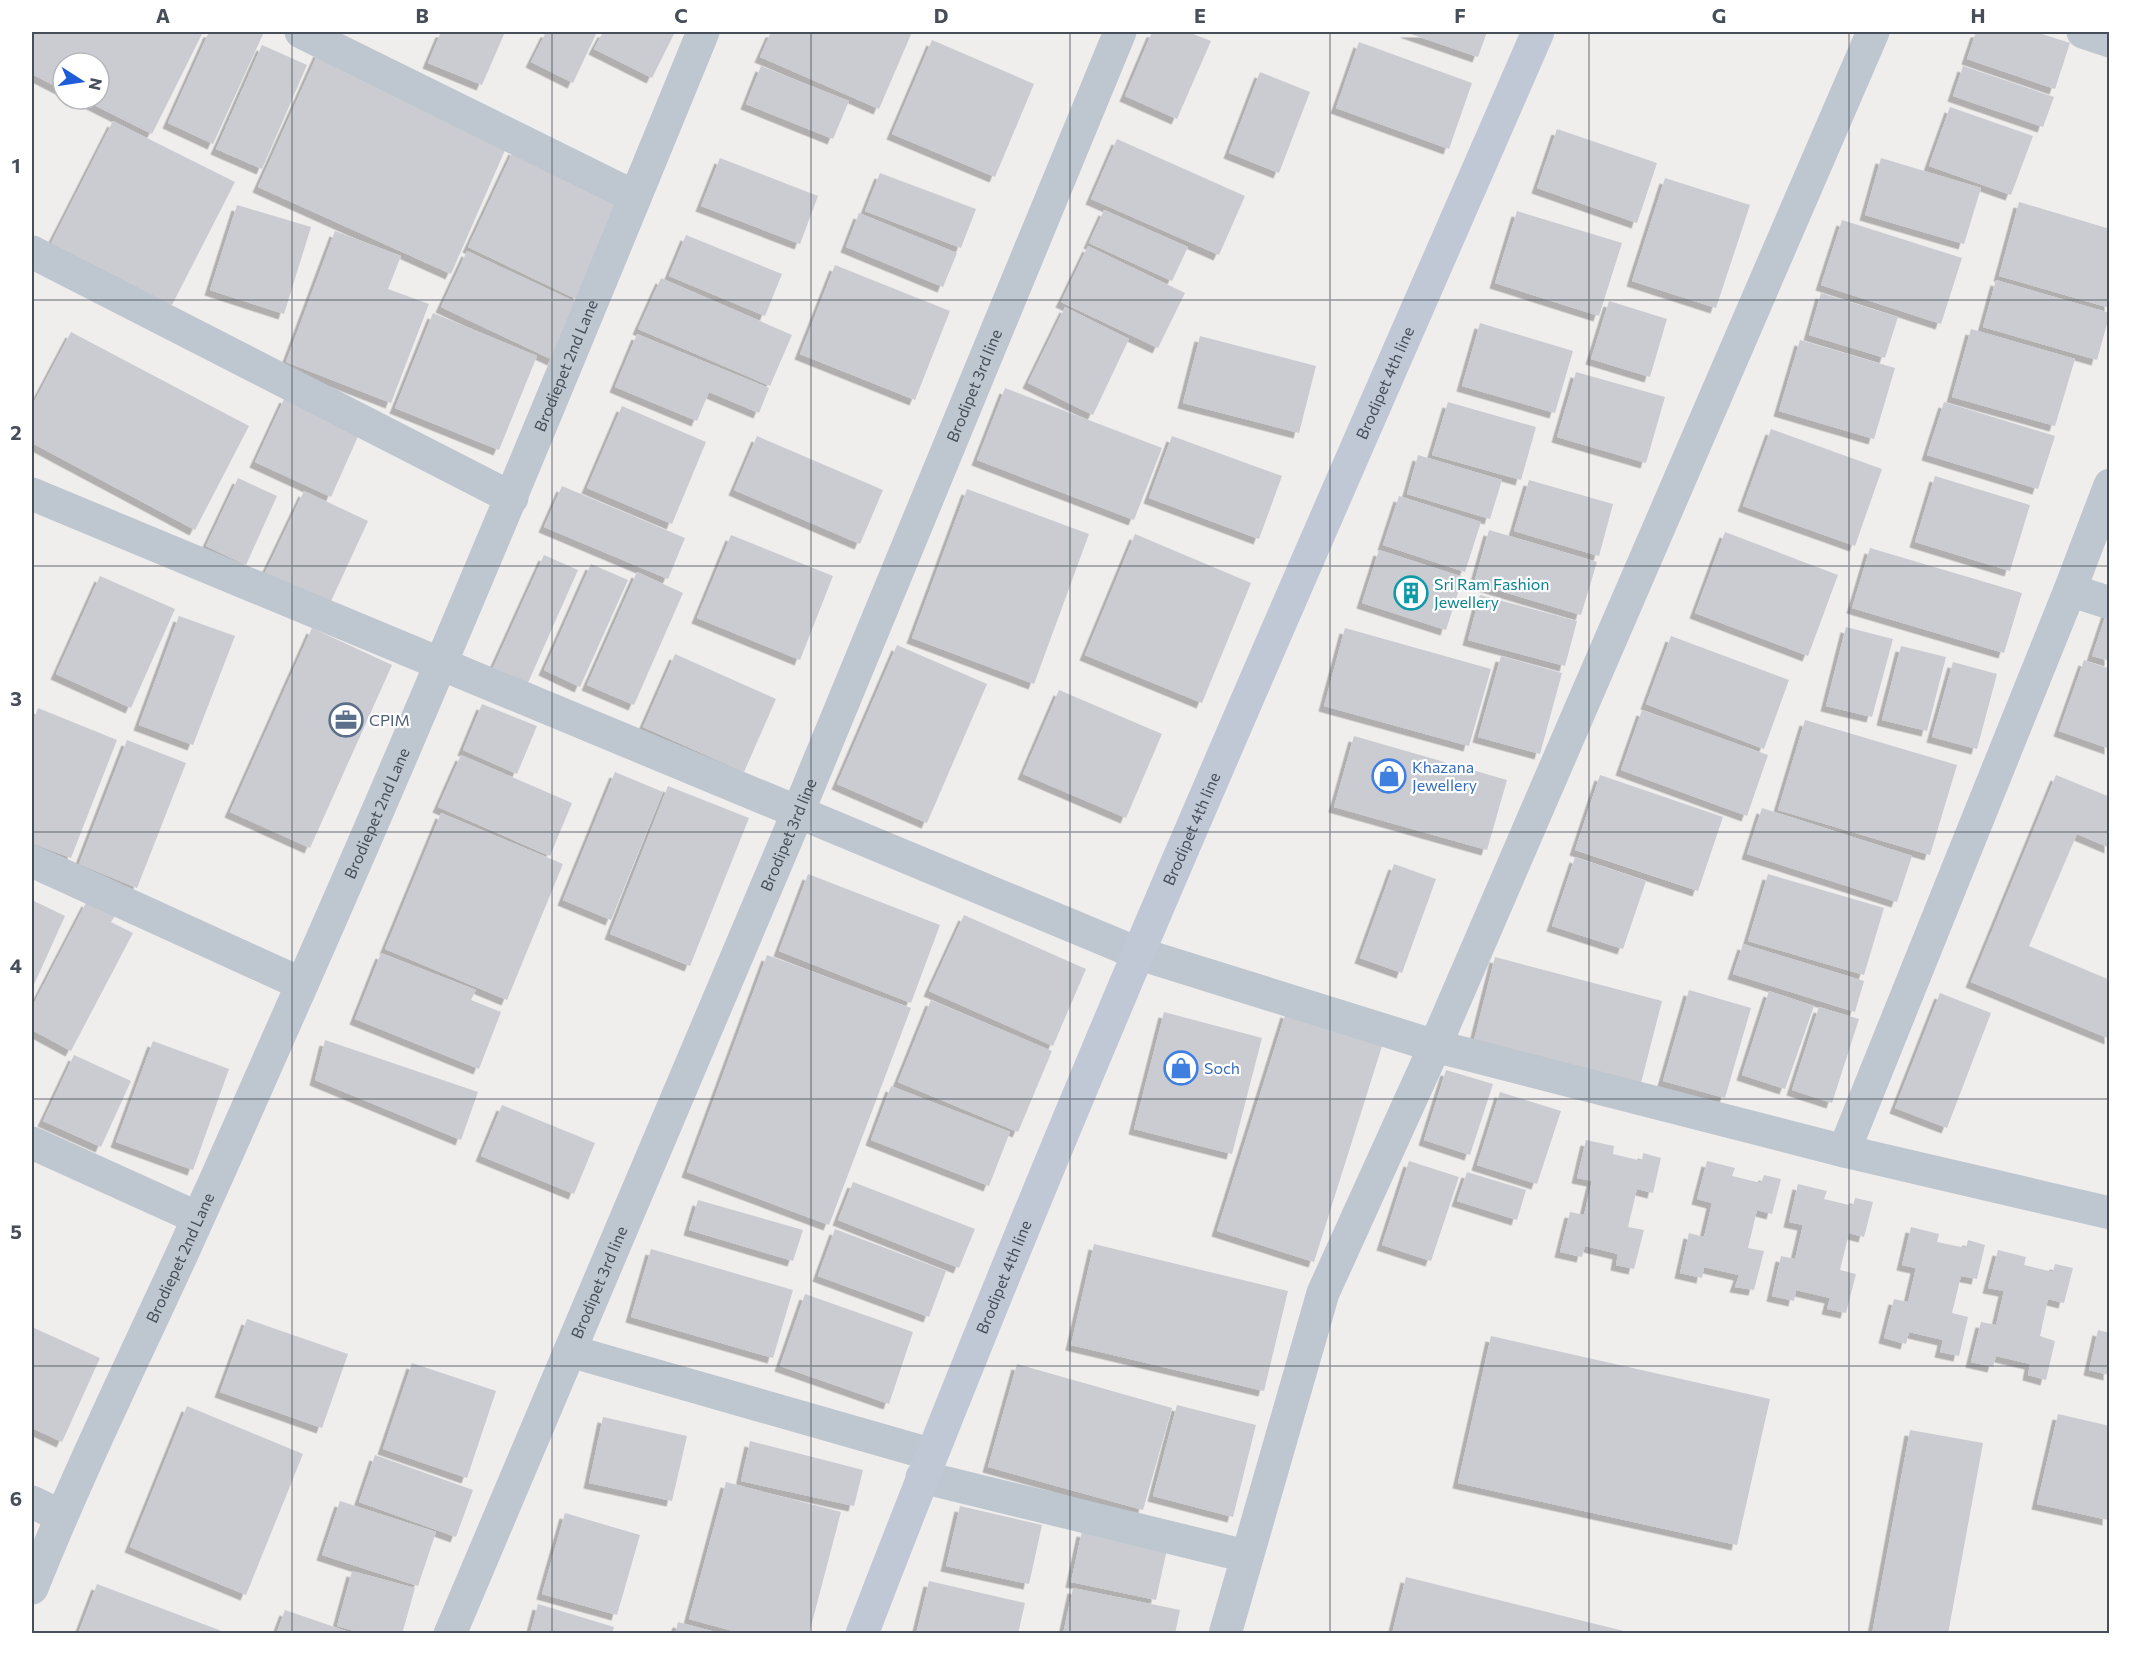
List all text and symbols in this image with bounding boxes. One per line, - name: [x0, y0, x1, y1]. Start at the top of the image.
- text: A: [156, 3, 170, 27]
- text: B: [415, 3, 429, 27]
- text: C: [674, 3, 688, 27]
- text: D: [934, 3, 948, 27]
- text: E: [1194, 3, 1206, 27]
- text: F: [1454, 3, 1466, 27]
- text: G: [1712, 3, 1726, 27]
- text: H: [1971, 3, 1986, 27]
- north arrow: [51, 51, 111, 111]
- text: N: [86, 76, 107, 92]
- text: 1: [11, 153, 21, 177]
- street label: Brodiepet 2nd Lane: [529, 297, 601, 434]
- street label: Brodipet 4th line: [1351, 323, 1417, 442]
- street label: Brodipet 3rd line: [942, 326, 1005, 445]
- text: 2: [10, 420, 22, 444]
- place label: Sri Ram Fashion Jewellery: [1434, 574, 1550, 611]
- building icon: Sri Ram Fashion Jewellery: [1393, 575, 1429, 611]
- text: 3: [10, 686, 22, 710]
- office icon: CPIM: [328, 702, 364, 738]
- place label: CPIM: [369, 710, 410, 729]
- street label: Brodiepet 2nd Lane: [340, 745, 413, 881]
- place label: Khazana Jewellery: [1412, 757, 1477, 794]
- shop icon: Khazana Jewellery: [1371, 758, 1407, 794]
- street label: Brodipet 4th line: [1158, 769, 1224, 888]
- street label: Brodipet 3rd line: [756, 775, 820, 894]
- text: 4: [10, 953, 22, 977]
- shop icon: Soch: [1163, 1050, 1199, 1086]
- place label: Soch: [1204, 1058, 1240, 1077]
- street label: Brodiepet 2nd Lane: [142, 1190, 217, 1325]
- street label: Brodipet 4th line: [971, 1217, 1035, 1336]
- text: 5: [10, 1219, 22, 1243]
- street label: Brodipet 3rd line: [566, 1223, 631, 1341]
- text: 6: [10, 1486, 22, 1510]

